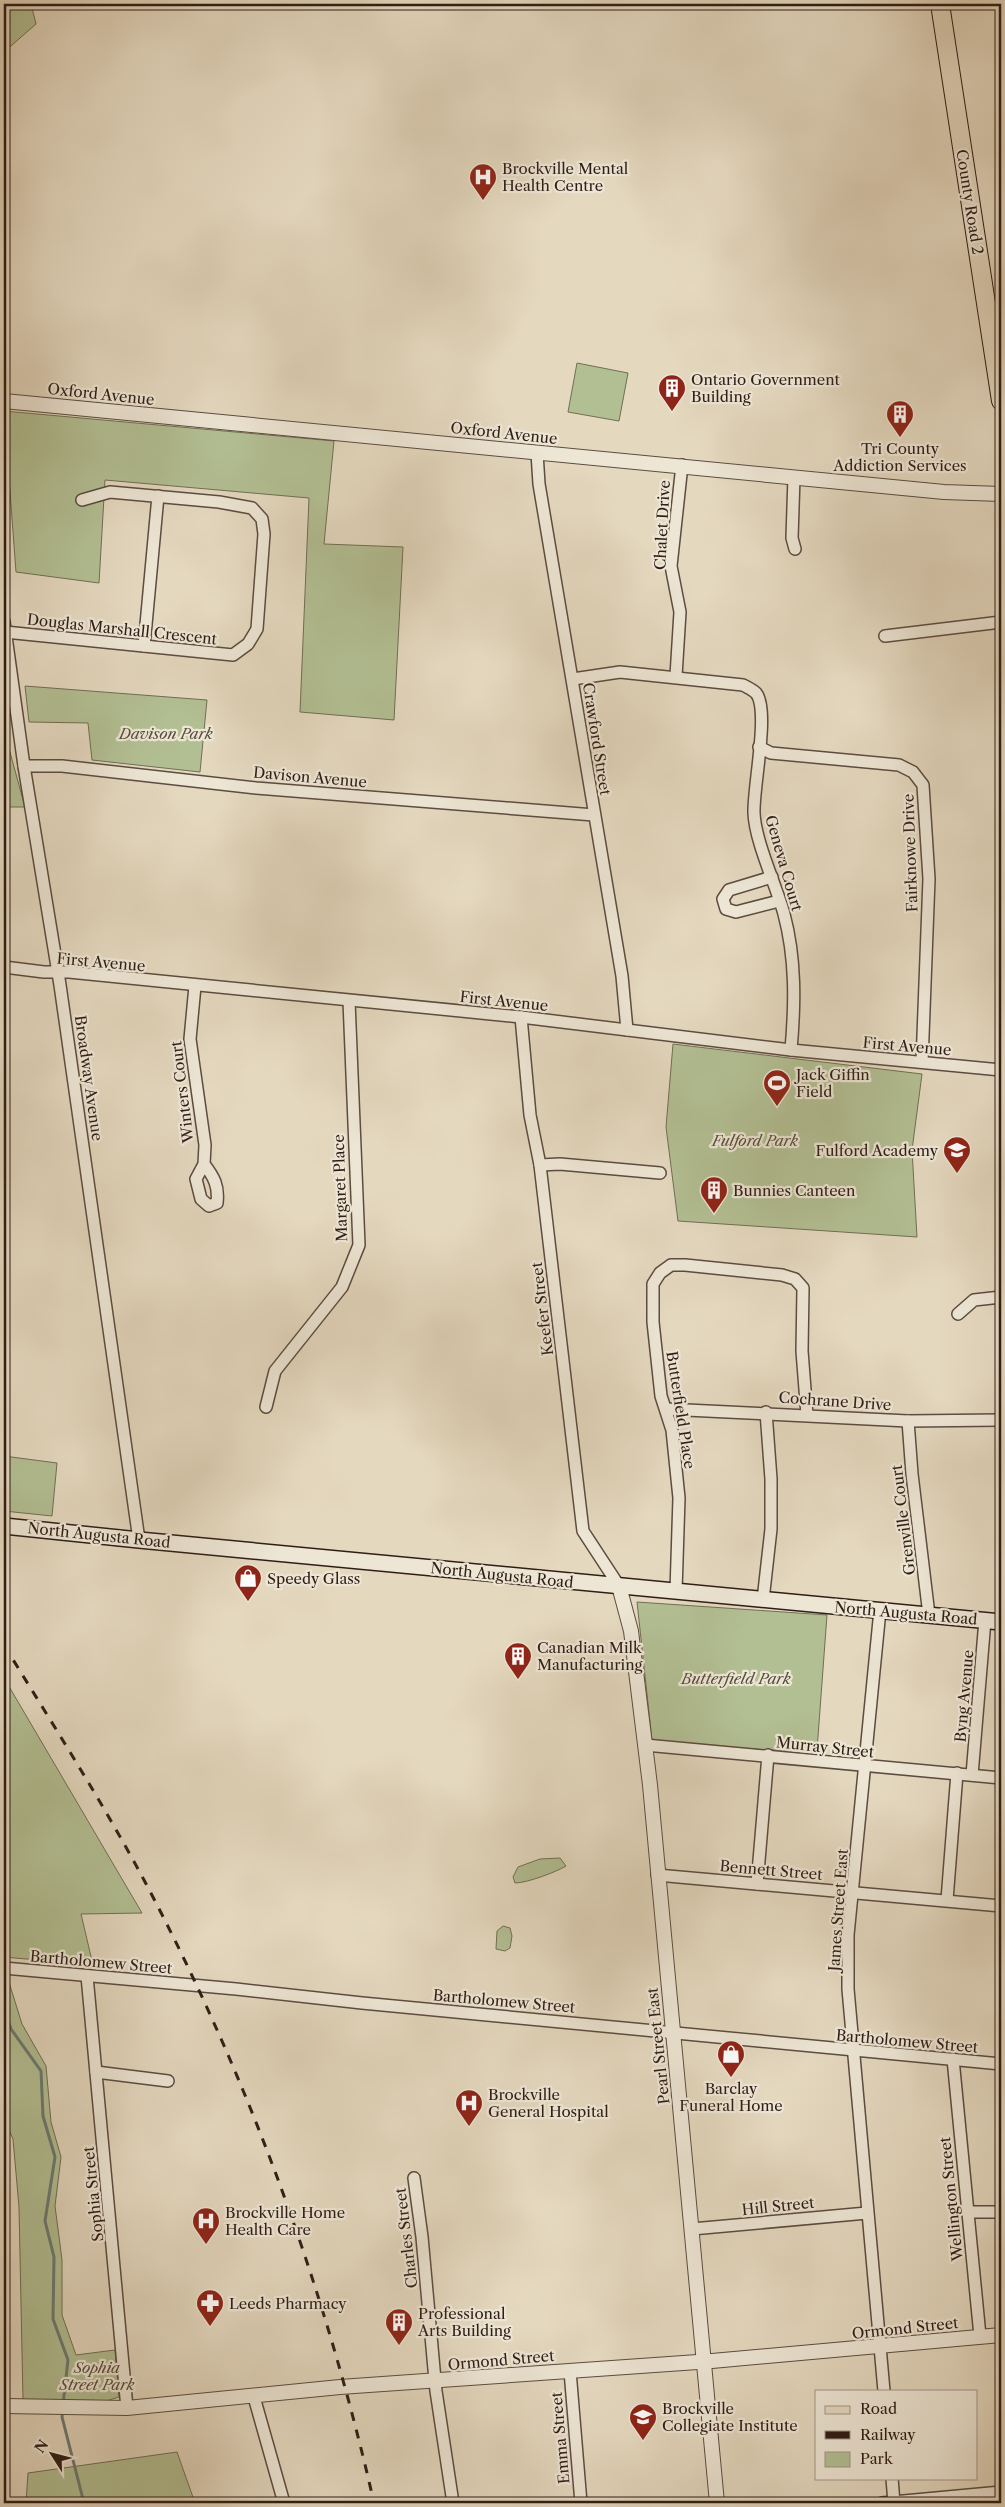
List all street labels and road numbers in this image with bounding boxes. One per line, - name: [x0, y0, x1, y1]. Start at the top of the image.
- street label: County Road 2: [952, 148, 988, 256]
- street label: Oxford Avenue: [47, 379, 155, 409]
- street label: Oxford Avenue: [450, 418, 558, 448]
- street label: Chalet Drive: [650, 480, 674, 570]
- street label: Douglas Marshall Crescent: [26, 610, 219, 649]
- street label: Crawford Street: [579, 681, 615, 797]
- street label: Davison Avenue: [252, 763, 368, 791]
- street label: Fairknowe Drive: [898, 794, 922, 912]
- street label: Geneva Court: [761, 813, 807, 914]
- street label: First Avenue: [56, 949, 146, 975]
- street label: First Avenue: [459, 987, 549, 1015]
- street label: Broadway Avenue: [71, 1014, 107, 1142]
- street label: First Avenue: [862, 1033, 952, 1059]
- street label: Winters Court: [166, 1039, 198, 1145]
- street label: Margaret Place: [329, 1134, 351, 1242]
- street label: Keefer Street: [527, 1260, 557, 1357]
- street label: Butterfield Place: [662, 1350, 700, 1470]
- street label: Cochrane Drive: [778, 1388, 892, 1414]
- street label: Grenville Court: [887, 1463, 919, 1576]
- street label: North Augusta Road: [27, 1518, 171, 1552]
- street label: North Augusta Road: [430, 1558, 574, 1592]
- street label: North Augusta Road: [834, 1597, 978, 1629]
- street label: Byng Avenue: [950, 1649, 978, 1743]
- street label: Murray Street: [775, 1732, 876, 1762]
- street label: James Street East: [824, 1848, 852, 1974]
- street label: Bennett Street: [719, 1856, 824, 1884]
- street label: Bartholomew Street: [29, 1946, 174, 1978]
- street label: Bartholomew Street: [432, 1985, 577, 2017]
- street label: Pearl Street East: [642, 1986, 674, 2105]
- street label: Bartholomew Street: [835, 2025, 980, 2057]
- street label: Wellington Street: [935, 2135, 967, 2263]
- street label: Sophia Street: [78, 2145, 107, 2243]
- street label: Charles Street: [390, 2186, 422, 2289]
- street label: Hill Street: [741, 2193, 816, 2219]
- street label: Ormond Street: [851, 2313, 960, 2343]
- street label: Ormond Street: [447, 2346, 556, 2374]
- street label: Emma Street: [546, 2390, 573, 2485]

